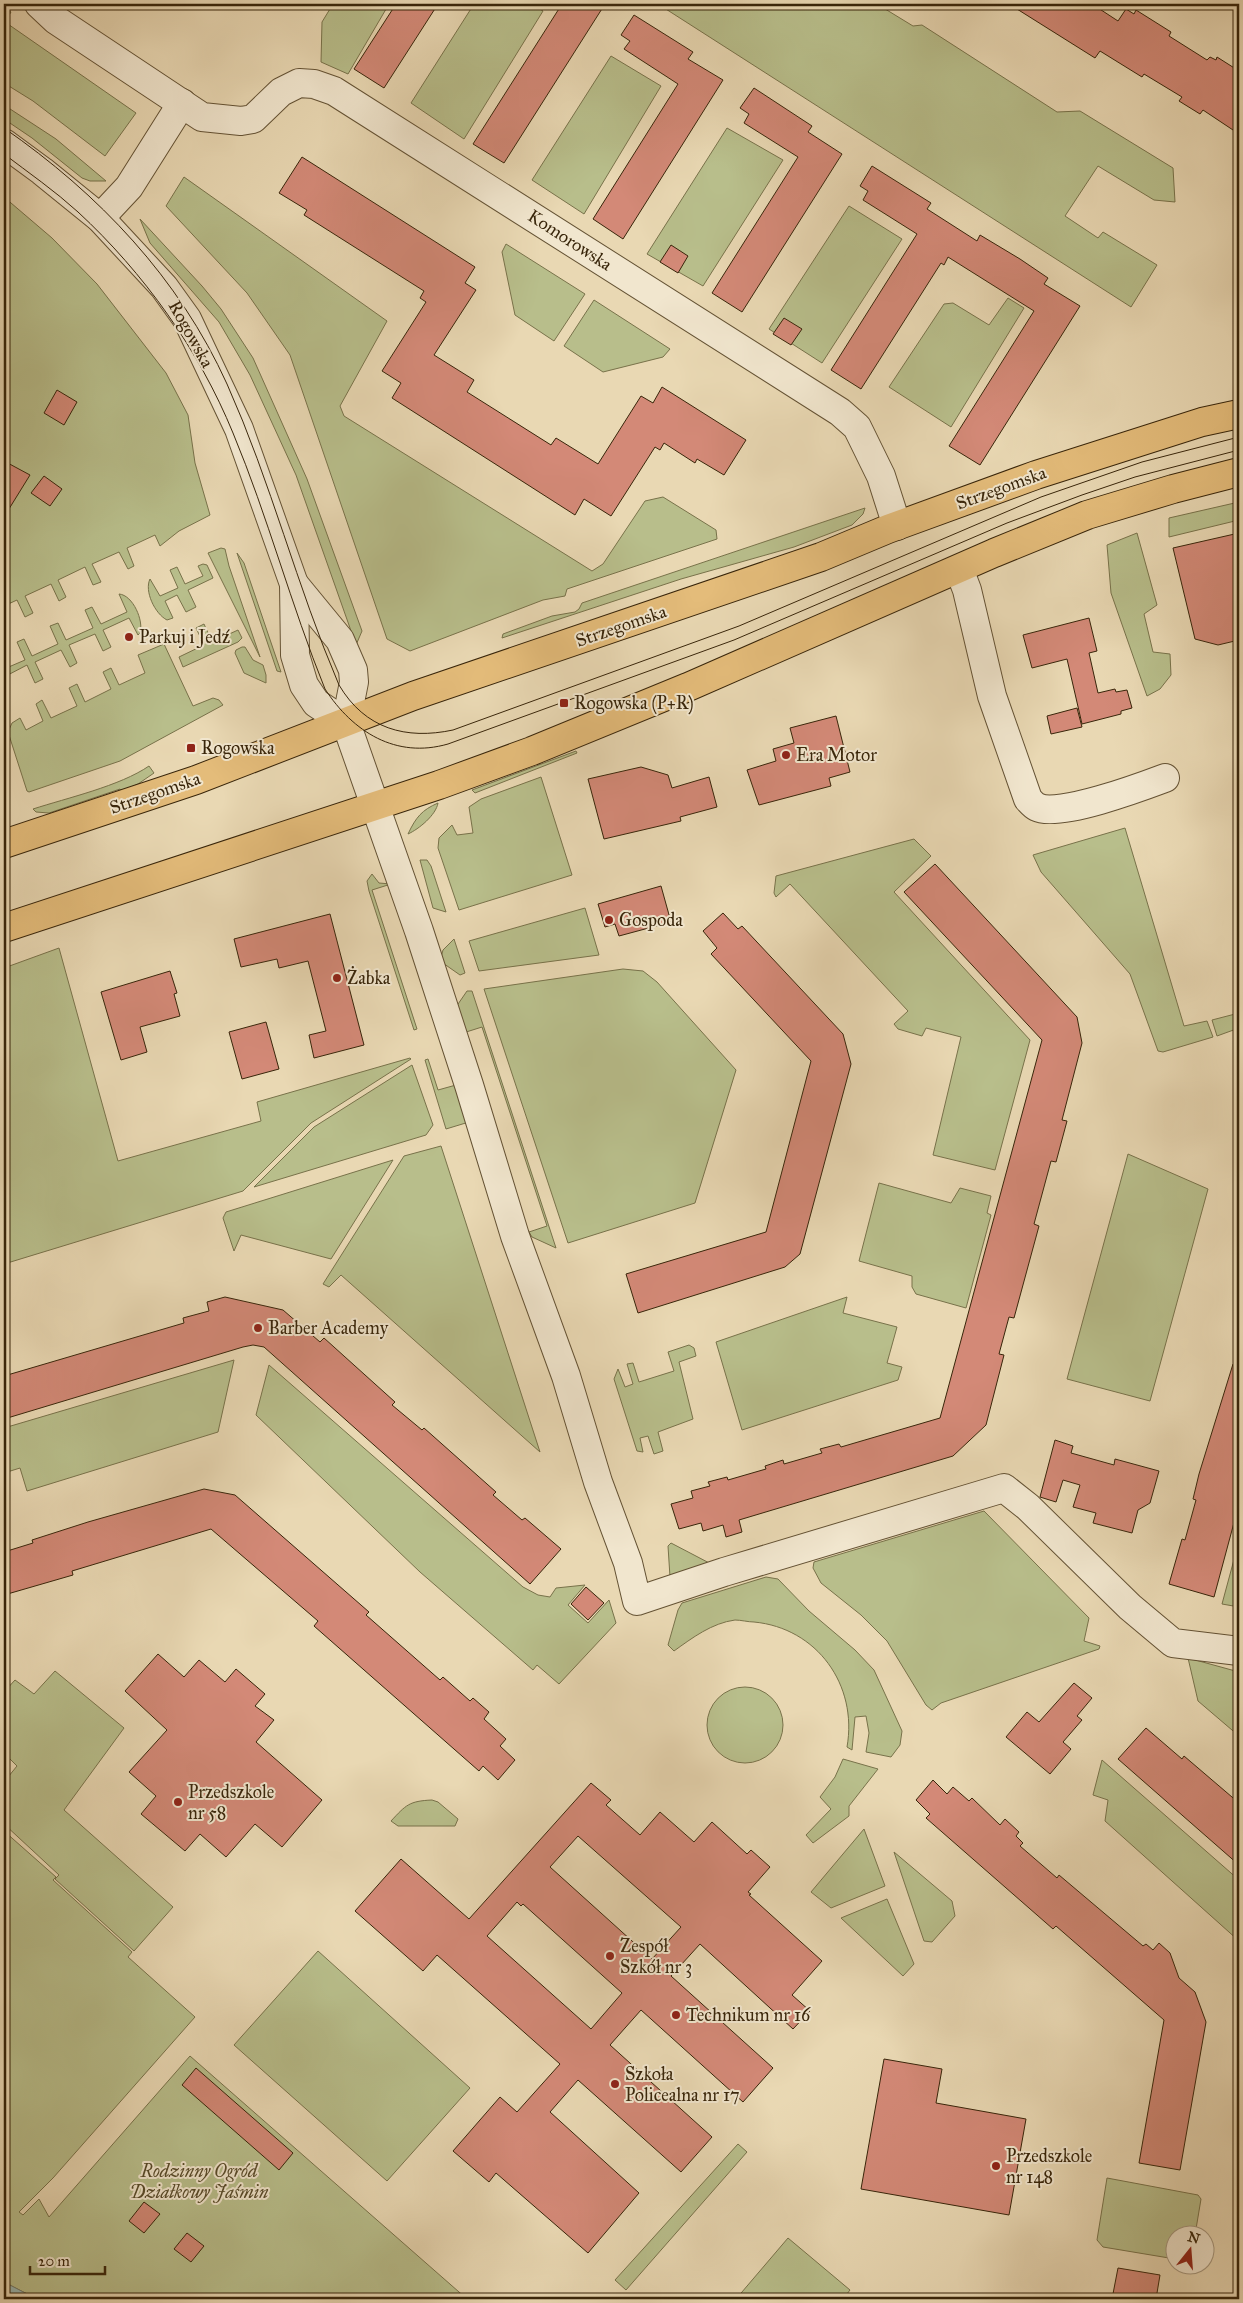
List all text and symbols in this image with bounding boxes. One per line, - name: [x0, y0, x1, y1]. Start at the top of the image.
- street label: Komorowska: [524, 205, 617, 276]
- street label: Rogowska: [163, 297, 219, 372]
- street label: Strzegomska: [953, 461, 1050, 515]
- street label: Strzegomska: [573, 600, 670, 653]
- place label: Parkuj i Jedź: [139, 626, 230, 649]
- marker: Parkuj i Jedź: [123, 631, 135, 643]
- place label: Rogowska (P+R): [574, 692, 694, 715]
- marker: Rogowska (P+R): [558, 697, 570, 709]
- place label: Rogowska: [201, 737, 275, 760]
- marker: Rogowska: [185, 742, 197, 754]
- place label: Era Motor: [796, 744, 877, 766]
- marker: Era Motor: [780, 749, 792, 761]
- street label: Strzegomska: [107, 767, 204, 820]
- place label: Gospoda: [619, 909, 683, 931]
- marker: Gospoda: [603, 914, 615, 926]
- place label: Żabka: [347, 966, 391, 989]
- marker: Żabka: [331, 972, 343, 984]
- place label: Barber Academy: [268, 1317, 389, 1339]
- marker: Barber Academy: [252, 1322, 264, 1334]
- place label: Przedszkole nr 58: [188, 1781, 274, 1824]
- marker: Przedszkole nr 58: [172, 1796, 184, 1808]
- place label: Zespół Szkół nr 3: [620, 1935, 692, 1978]
- marker: Zespół Szkół nr 3: [604, 1950, 616, 1962]
- place label: Technikum nr 16: [686, 2004, 811, 2026]
- marker: Technikum nr 16: [670, 2009, 682, 2021]
- place label: Szkoła Policealna nr 17: [625, 2063, 740, 2106]
- marker: Szkoła Policealna nr 17: [609, 2078, 621, 2090]
- place label: Przedszkole nr 148: [1006, 2145, 1092, 2188]
- park label: Rodzinny Ogród Działkowy Jaśmin: [130, 2160, 269, 2203]
- marker: Przedszkole nr 148: [990, 2160, 1002, 2172]
- north arrow: [1166, 2226, 1216, 2276]
- text: N: [1185, 2228, 1202, 2248]
- scale bar: [30, 2243, 105, 2275]
- text: 20 m: [38, 2252, 70, 2270]

